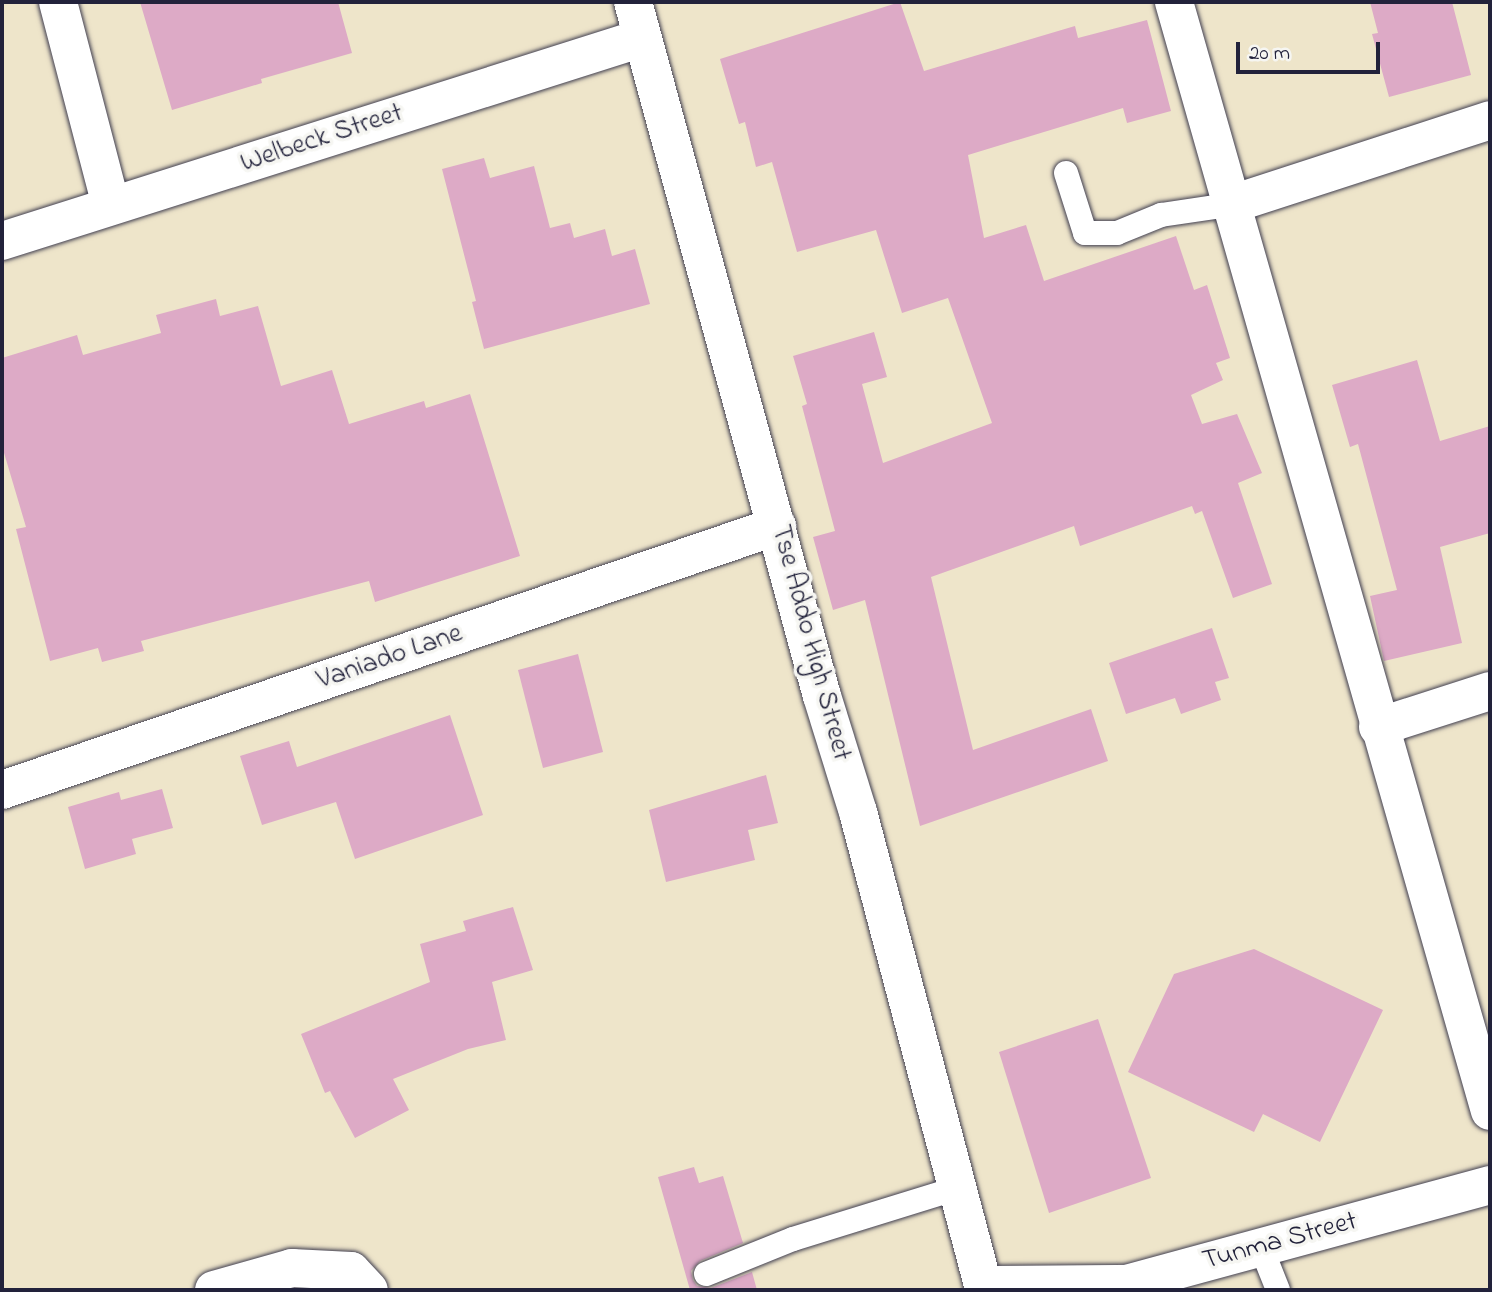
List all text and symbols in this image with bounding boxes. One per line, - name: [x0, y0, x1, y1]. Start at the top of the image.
- scale bar: [1240, 28, 1384, 72]
- text: 20 m: [1249, 39, 1290, 69]
- street label: Welbeck Street: [237, 97, 407, 181]
- street label: Tse Addo High Street: [762, 522, 858, 764]
- street label: Vaniado Lane: [313, 617, 467, 699]
- street label: Tunma Street: [1199, 1205, 1361, 1279]

